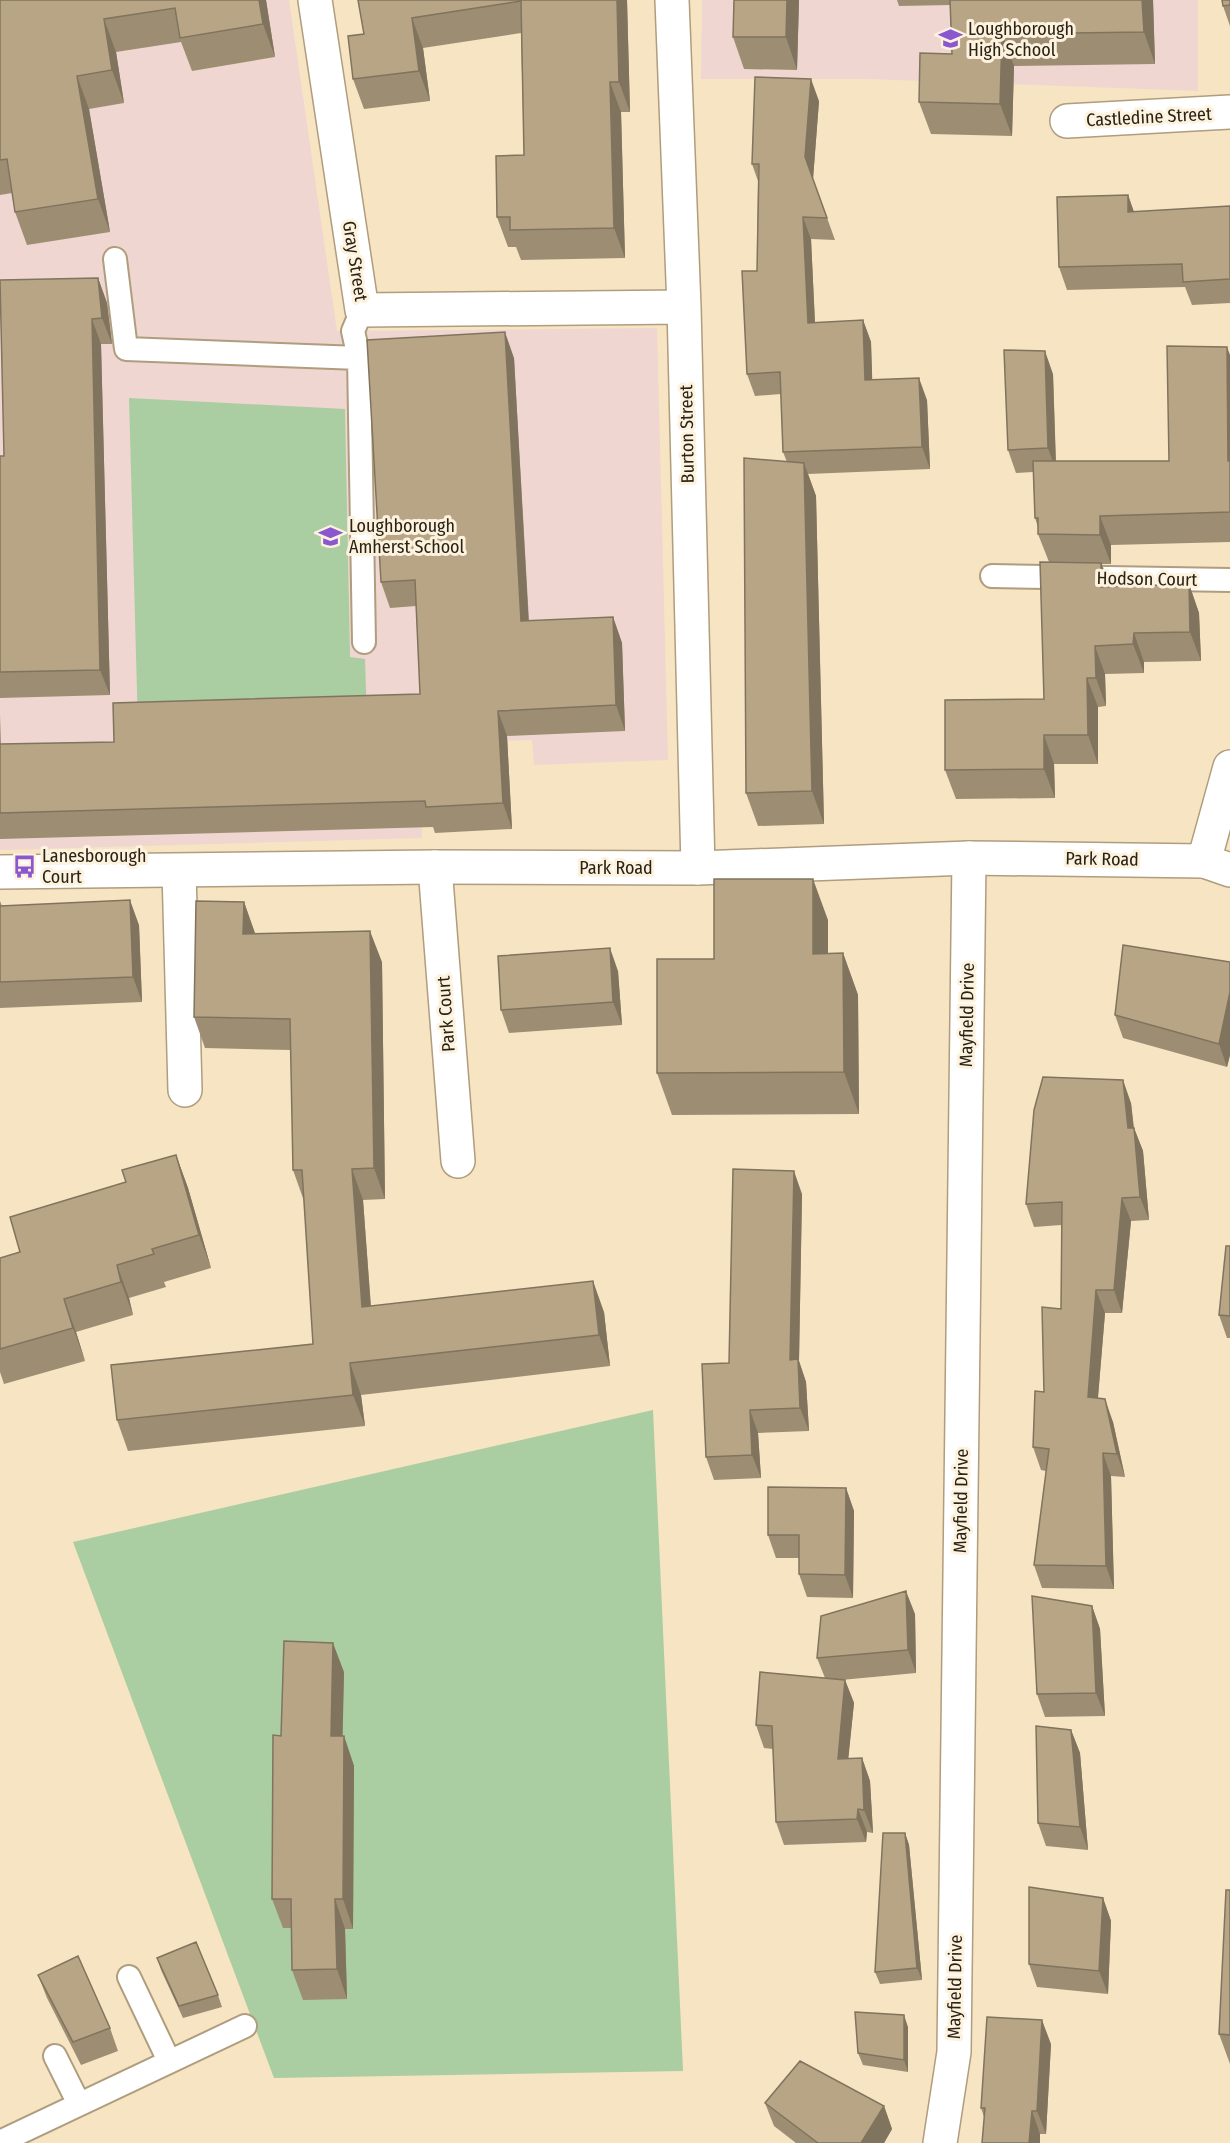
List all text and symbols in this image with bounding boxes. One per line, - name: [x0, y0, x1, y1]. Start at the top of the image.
- place label: Loughborough High School: [968, 18, 1074, 61]
- school or university icon: Loughborough High School: [937, 26, 963, 52]
- street label: Castledine Street: [1086, 103, 1212, 131]
- street label: Gray Street: [338, 219, 372, 303]
- street label: Burton Street: [675, 384, 699, 483]
- place label: Loughborough Amherst School: [349, 515, 465, 558]
- school or university icon: Loughborough Amherst School: [318, 523, 344, 549]
- street label: Hodson Court: [1096, 567, 1198, 591]
- place label: Lanesborough Court: [42, 845, 146, 888]
- street label: Park Road: [1065, 847, 1139, 871]
- bus stop icon: Lanesborough Court: [11, 853, 37, 879]
- street label: Park Road: [579, 857, 653, 879]
- street label: Mayfield Drive: [955, 963, 979, 1067]
- street label: Park Court: [432, 975, 460, 1053]
- street label: Mayfield Drive: [949, 1449, 973, 1553]
- street label: Mayfield Drive: [943, 1935, 967, 2039]

